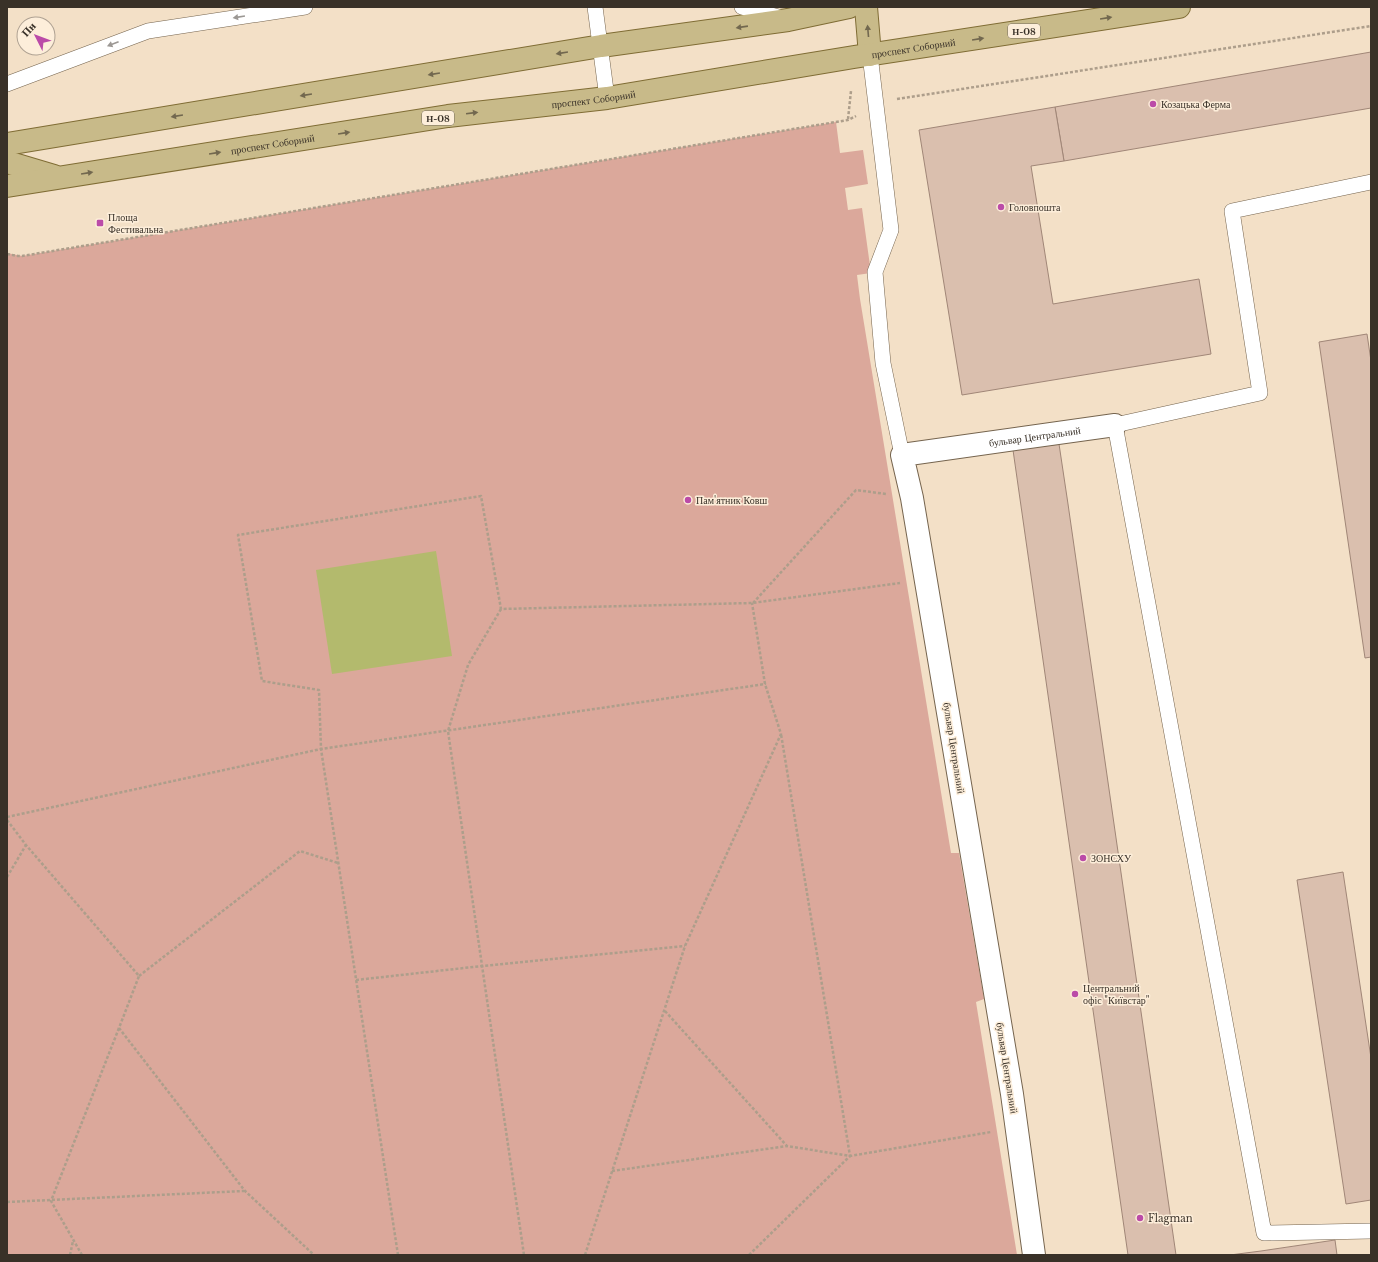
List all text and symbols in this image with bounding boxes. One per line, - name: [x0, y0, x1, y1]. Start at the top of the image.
- one-way arrow: [233, 14, 245, 20]
- one-way arrow: [1100, 15, 1113, 21]
- north arrow: [16, 16, 56, 56]
- text: Пн: [18, 19, 39, 40]
- one-way arrow: [736, 23, 748, 30]
- road number: Н-08: [1008, 24, 1040, 38]
- one-way arrow: [865, 25, 871, 37]
- street label: проспект Соборний: [871, 35, 957, 61]
- one-way arrow: [972, 35, 984, 41]
- one-way arrow: [106, 42, 118, 48]
- one-way arrow: [556, 50, 568, 56]
- one-way arrow: [428, 71, 440, 77]
- street label: проспект Соборний: [551, 87, 637, 111]
- one-way arrow: [299, 92, 312, 98]
- place label: Козацька Ферма: [1161, 98, 1231, 111]
- marker: Козацька Ферма: [1148, 99, 1158, 109]
- one-way arrow: [466, 110, 478, 117]
- road number: Н-08: [422, 111, 454, 125]
- one-way arrow: [171, 113, 183, 119]
- one-way arrow: [338, 130, 350, 136]
- street label: проспект Соборний: [230, 131, 316, 157]
- one-way arrow: [209, 150, 222, 156]
- one-way arrow: [81, 170, 93, 176]
- place label: Головпошта: [1009, 201, 1061, 214]
- marker: Головпошта: [996, 202, 1006, 212]
- place label: Площа Фестивальна: [108, 211, 164, 236]
- marker: Площа Фестивальна: [95, 218, 105, 228]
- street label: бульвар Центральний: [988, 423, 1082, 449]
- place label: Пам'ятник Ковш: [696, 494, 767, 507]
- marker: Пам'ятник Ковш: [683, 495, 693, 505]
- street label: бульвар Центральний: [940, 701, 968, 795]
- place label: ЗОНСХУ: [1091, 852, 1132, 865]
- marker: ЗОНСХУ: [1078, 853, 1088, 863]
- place label: Центральний офіс "Київстар": [1083, 982, 1150, 1007]
- marker: Центральний офіс "Київстар": [1070, 989, 1080, 999]
- street label: бульвар Центральний: [993, 1021, 1021, 1115]
- place label: Flagman: [1148, 1212, 1193, 1225]
- marker: Flagman: [1135, 1213, 1145, 1223]

